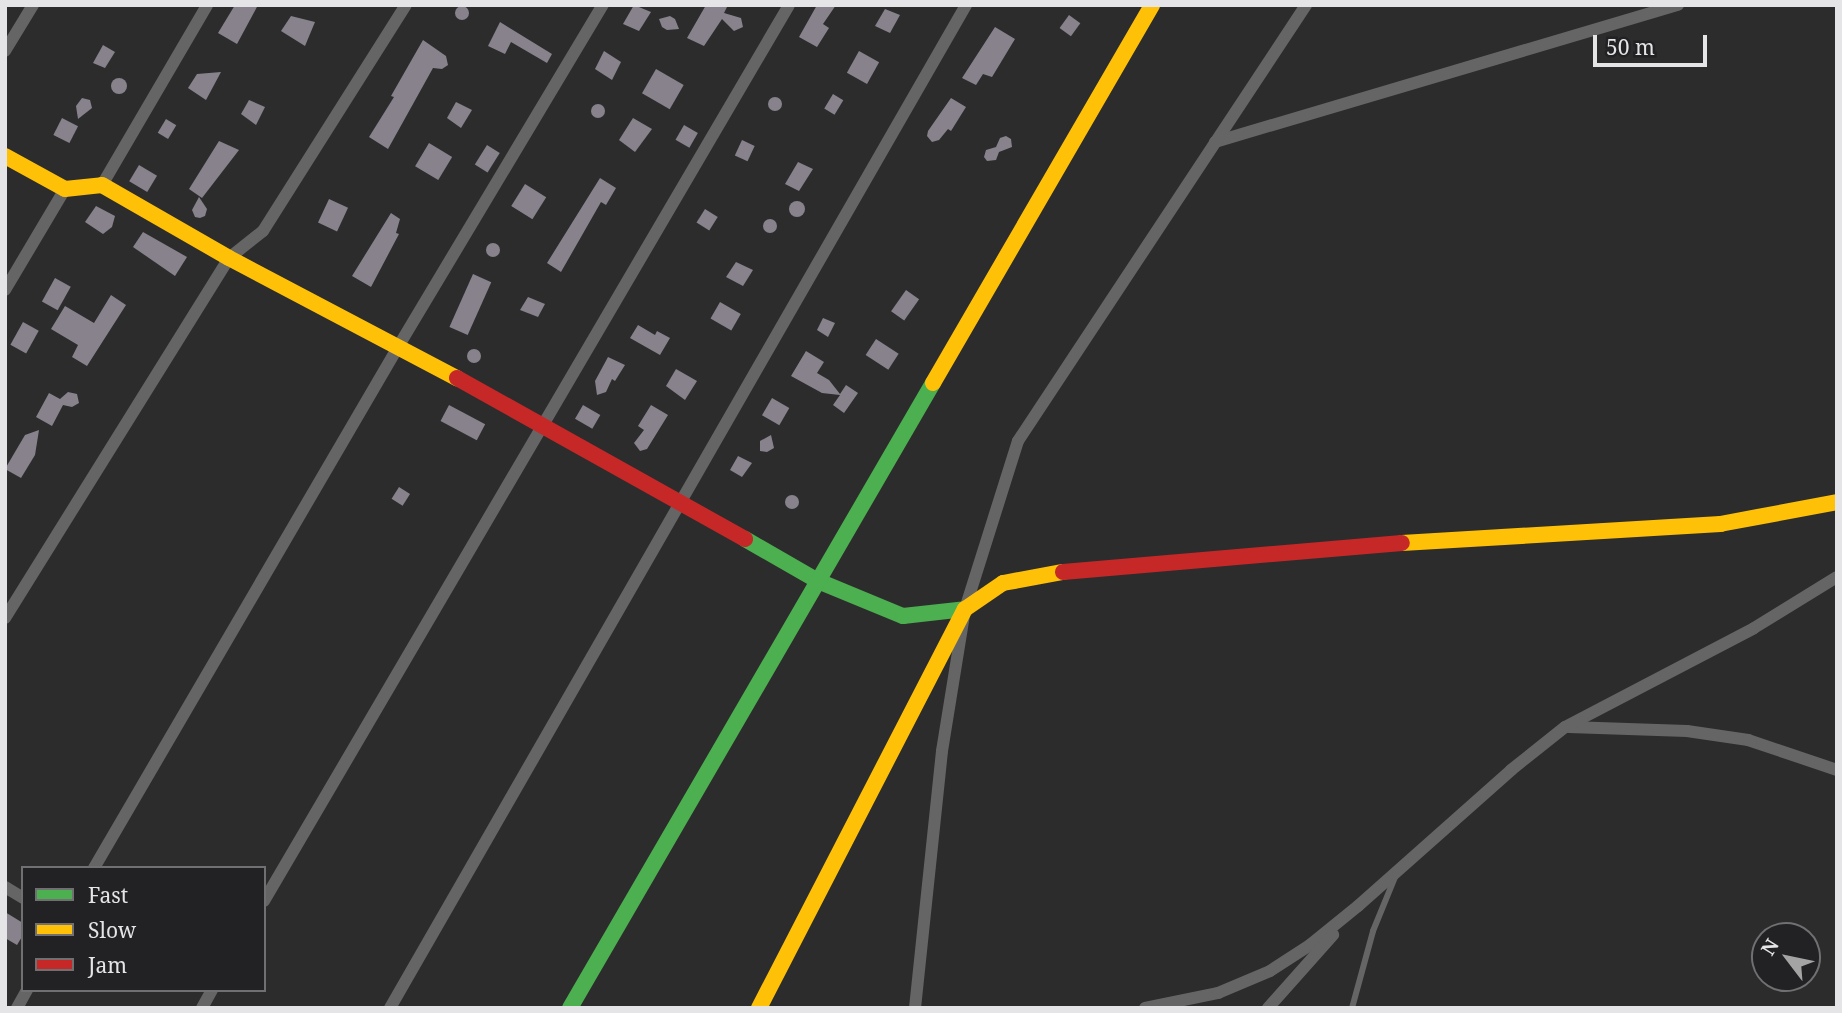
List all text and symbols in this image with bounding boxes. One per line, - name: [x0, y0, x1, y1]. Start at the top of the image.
- scale bar: [1597, 21, 1711, 65]
- text: 50 m: [1606, 33, 1655, 61]
- legend: [21, 866, 266, 992]
- text: Fast: [88, 881, 128, 909]
- text: Slow: [88, 916, 136, 944]
- north arrow: [1751, 922, 1821, 992]
- text: N: [1755, 934, 1785, 960]
- text: Jam: [88, 951, 127, 979]

